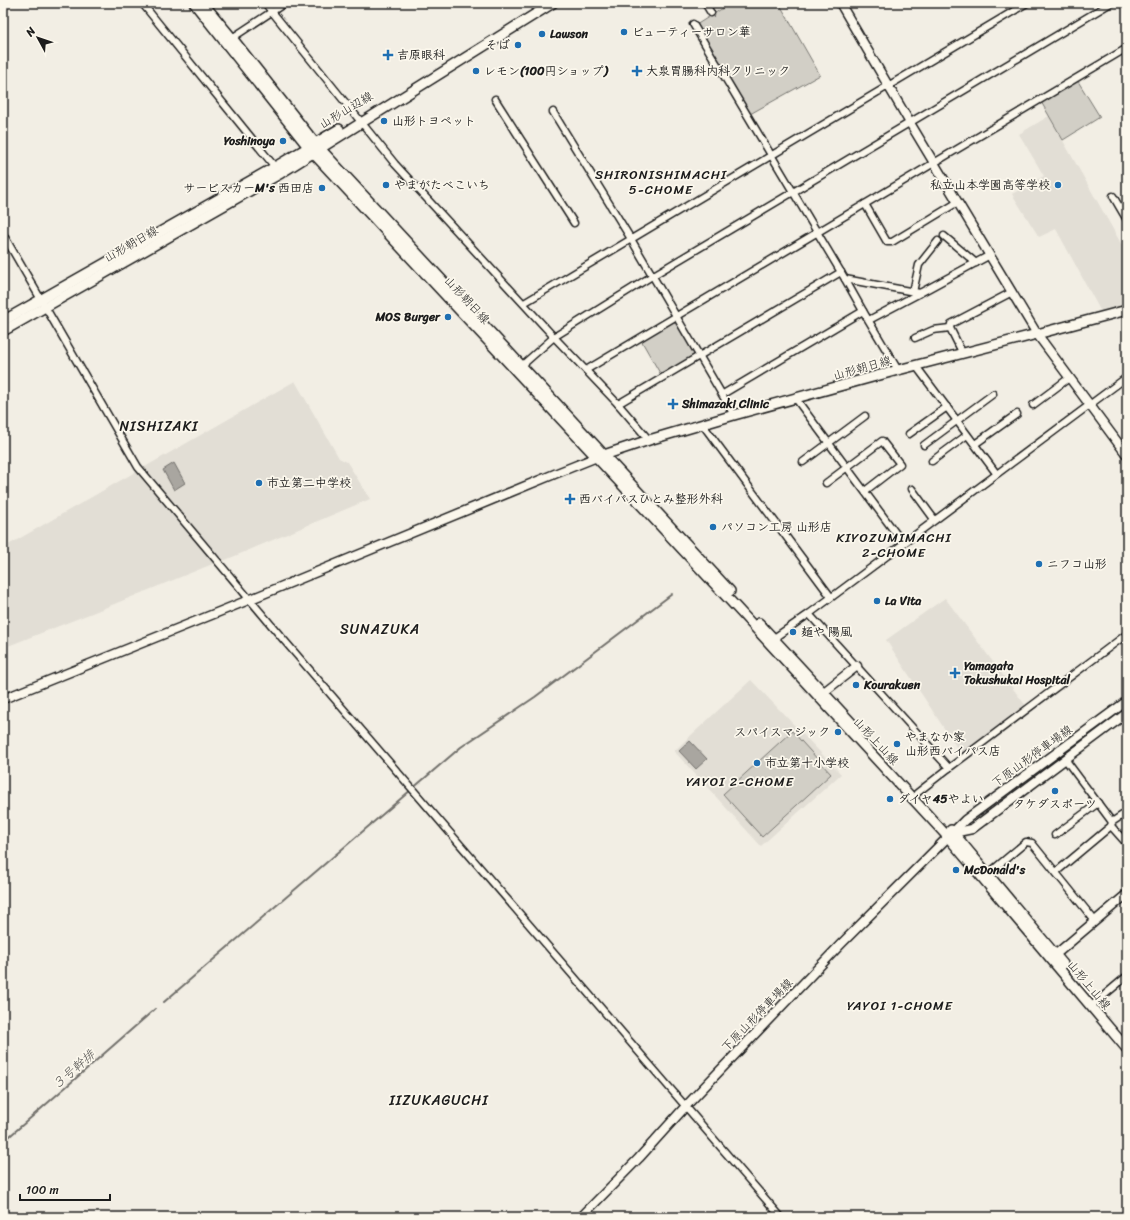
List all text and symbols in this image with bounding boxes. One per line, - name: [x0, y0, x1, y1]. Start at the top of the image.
- north arrow: [18, 18, 58, 58]
- place label: ビューティーサロン華: [632, 21, 751, 43]
- text: N: [20, 23, 41, 42]
- place label: Lawson: [550, 23, 588, 45]
- marker: ビューティーサロン華: [619, 27, 629, 37]
- marker: Lawson: [537, 29, 547, 39]
- place label: そば: [486, 34, 510, 56]
- marker: そば: [513, 40, 523, 50]
- place label: 吉原眼科: [397, 44, 445, 66]
- marker: 吉原眼科: [382, 49, 394, 61]
- place label: レモン(100円ショップ): [484, 60, 609, 82]
- place label: 大泉胃腸科内科クリニック: [646, 60, 790, 82]
- marker: 大泉胃腸科内科クリニック: [631, 65, 643, 77]
- marker: レモン(100円ショップ): [471, 66, 481, 76]
- street label: 山形山辺線: [315, 85, 377, 135]
- place label: 山形トヨペット: [392, 110, 476, 132]
- marker: 山形トヨペット: [379, 116, 389, 126]
- place label: Yoshinoya: [224, 130, 275, 152]
- marker: Yoshinoya: [278, 136, 288, 146]
- district label: SHIRONISHIMACHI 5-CHOME: [595, 163, 727, 201]
- place label: やまがたべこいち: [394, 174, 490, 196]
- place label: 私立山本学園高等学校: [930, 174, 1050, 196]
- place label: サービスカーM's 西田店: [183, 177, 314, 199]
- marker: やまがたべこいち: [381, 180, 391, 190]
- marker: 私立山本学園高等学校: [1053, 180, 1063, 190]
- marker: サービスカーM's 西田店: [317, 183, 327, 193]
- street label: 山形朝日線: [100, 219, 162, 269]
- street label: 山形朝日線: [438, 271, 496, 329]
- place label: MOS Burger: [375, 306, 441, 328]
- marker: MOS Burger: [443, 312, 453, 322]
- street label: 山形朝日線: [830, 349, 894, 387]
- place label: Shimazaki Clinic: [681, 393, 770, 415]
- marker: Shimazaki Clinic: [667, 398, 679, 410]
- district label: NISHIZAKI: [119, 414, 199, 439]
- place label: 市立第二中学校: [267, 472, 351, 494]
- marker: 市立第二中学校: [254, 478, 264, 488]
- place label: 西バイパスひとみ整形外科: [579, 488, 723, 510]
- marker: 西バイパスひとみ整形外科: [564, 493, 576, 505]
- place label: パソコン工房 山形店: [721, 516, 832, 538]
- marker: パソコン工房 山形店: [708, 522, 718, 532]
- district label: KIYOZUMIMACHI 2-CHOME: [836, 526, 952, 564]
- place label: ニフコ山形: [1047, 553, 1107, 575]
- marker: ニフコ山形: [1034, 559, 1044, 569]
- place label: La Vita: [885, 590, 922, 612]
- marker: La Vita: [872, 596, 882, 606]
- district label: SUNAZUKA: [340, 617, 420, 642]
- place label: 麺や 陽風: [801, 621, 852, 643]
- marker: 麺や 陽風: [788, 627, 798, 637]
- place label: Yamagata Tokushukai Hospital: [964, 655, 1070, 691]
- marker: Yamagata Tokushukai Hospital: [949, 667, 961, 679]
- place label: Kourakuen: [863, 674, 921, 696]
- marker: Kourakuen: [851, 680, 861, 690]
- street label: 山形上山線: [847, 712, 905, 770]
- street label: 下原山形停車場線: [987, 719, 1077, 793]
- place label: スパイスマジック: [734, 721, 830, 743]
- place label: やまなか家 山形西バイパス店: [905, 726, 1001, 762]
- marker: スパイスマジック: [833, 727, 843, 737]
- marker: やまなか家 山形西バイパス店: [892, 739, 902, 749]
- place label: 市立第十小学校: [765, 752, 849, 774]
- marker: 市立第十小学校: [752, 758, 762, 768]
- district label: YAYOI 2-CHOME: [686, 770, 794, 793]
- marker: タケダスポーツ: [1050, 786, 1060, 796]
- place label: ダイヤ45やよい: [898, 788, 984, 810]
- place label: タケダスポーツ: [1013, 793, 1097, 815]
- marker: ダイヤ45やよい: [885, 794, 895, 804]
- place label: McDonald's: [963, 859, 1026, 881]
- marker: McDonald's: [951, 865, 961, 875]
- street label: 山形上山線: [1061, 955, 1117, 1015]
- street label: 下原山形停車場線: [716, 973, 798, 1057]
- district label: YAYOI 1-CHOME: [847, 994, 953, 1017]
- water label: ３号幹排: [46, 1043, 101, 1095]
- district label: IIZUKAGUCHI: [388, 1088, 489, 1113]
- scale bar: [20, 1176, 110, 1202]
- text: 100 m: [26, 1179, 59, 1201]

